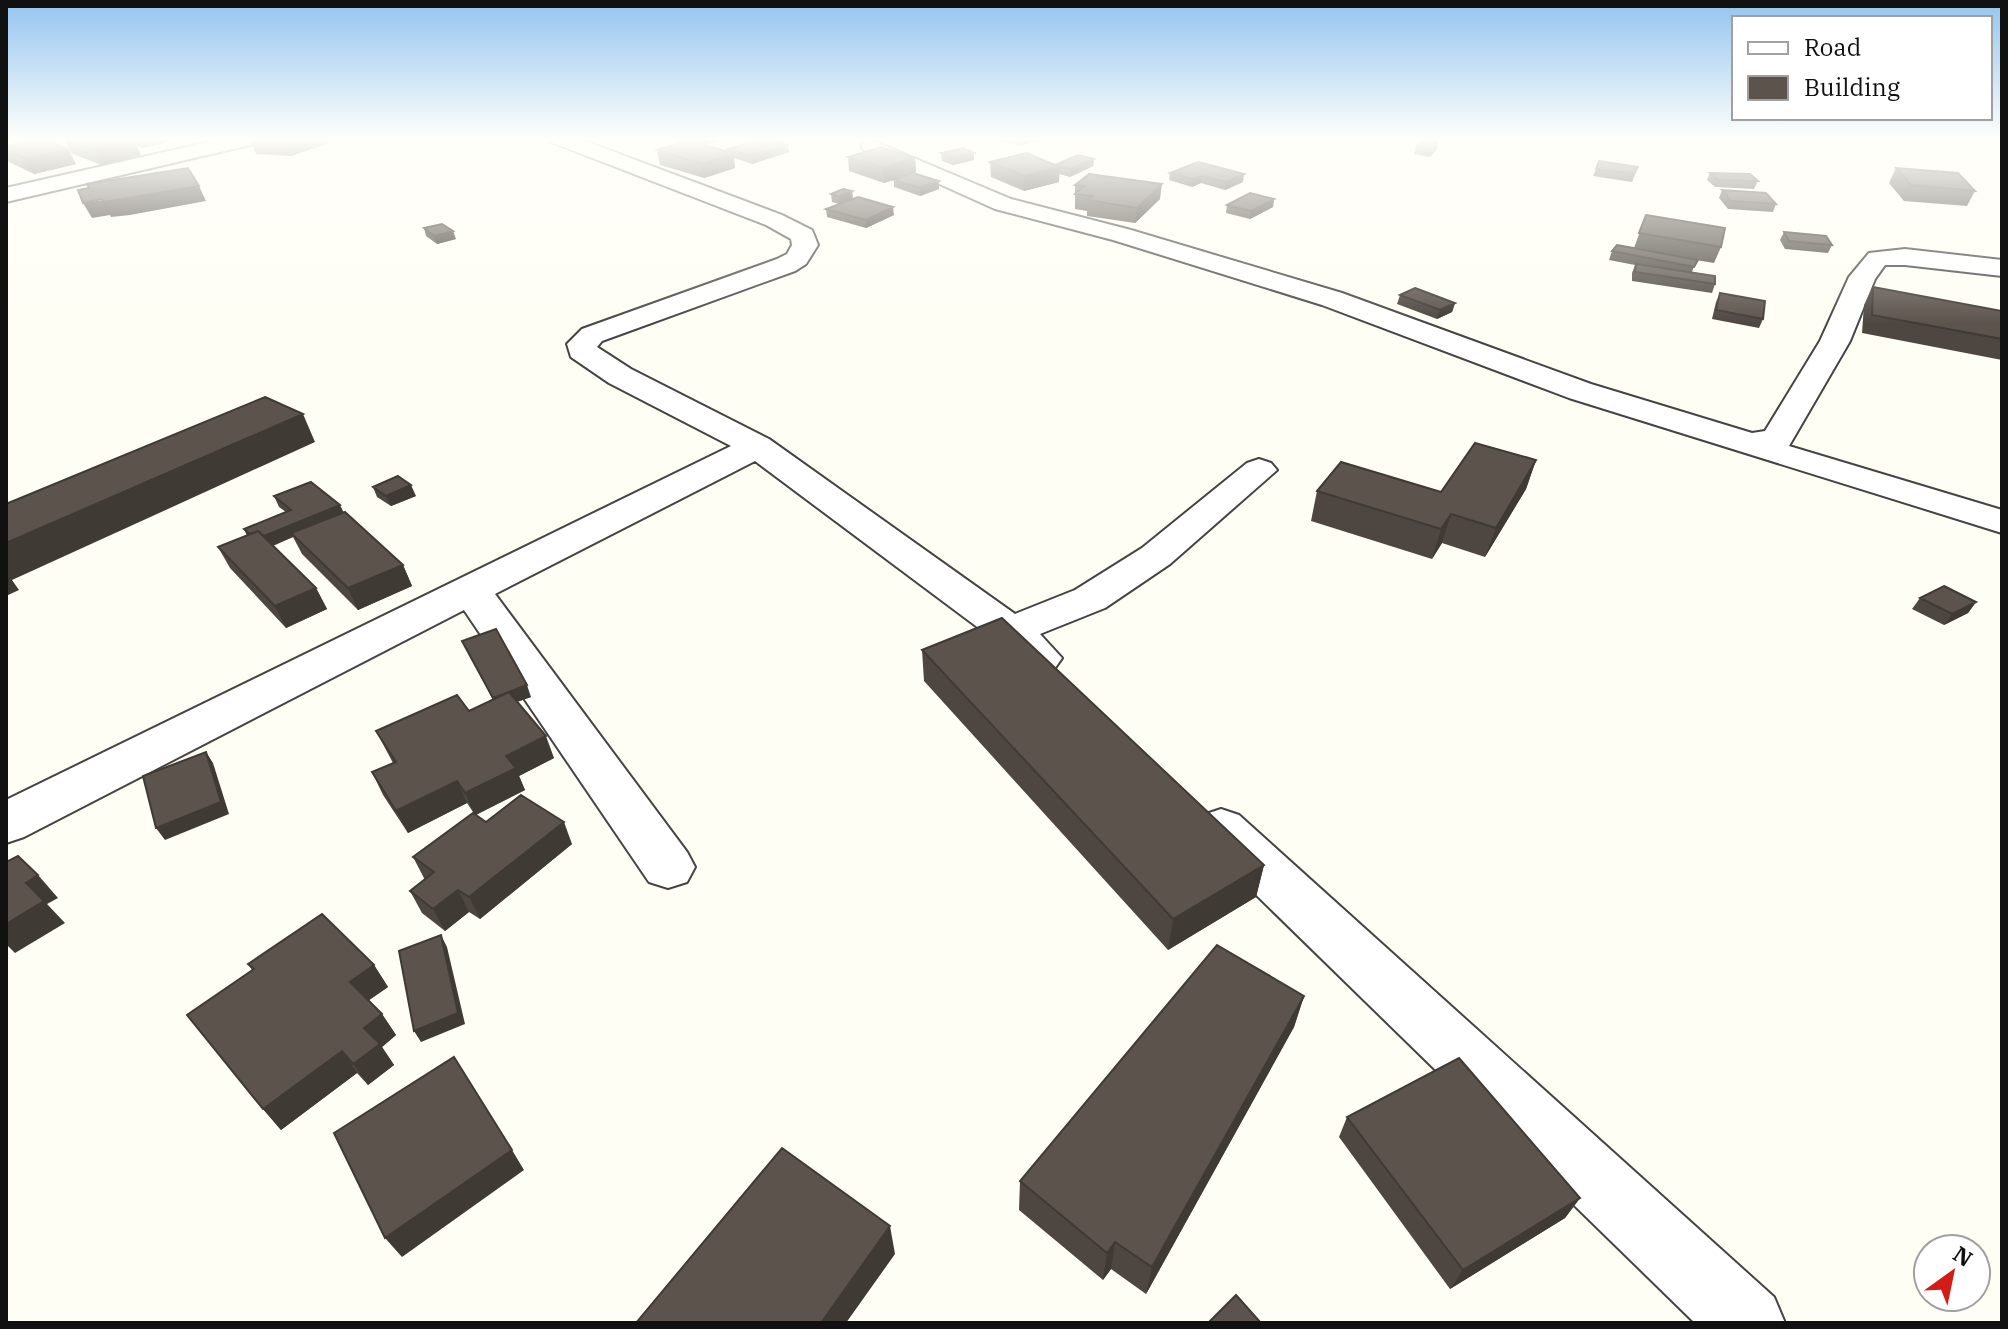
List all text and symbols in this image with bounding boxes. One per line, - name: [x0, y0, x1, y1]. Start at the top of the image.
- legend: [1732, 16, 1992, 120]
- text: Road: [1804, 31, 1861, 63]
- text: Building: [1804, 71, 1900, 103]
- north arrow: [1912, 1233, 1992, 1313]
- text: N: [1948, 1239, 1978, 1273]

